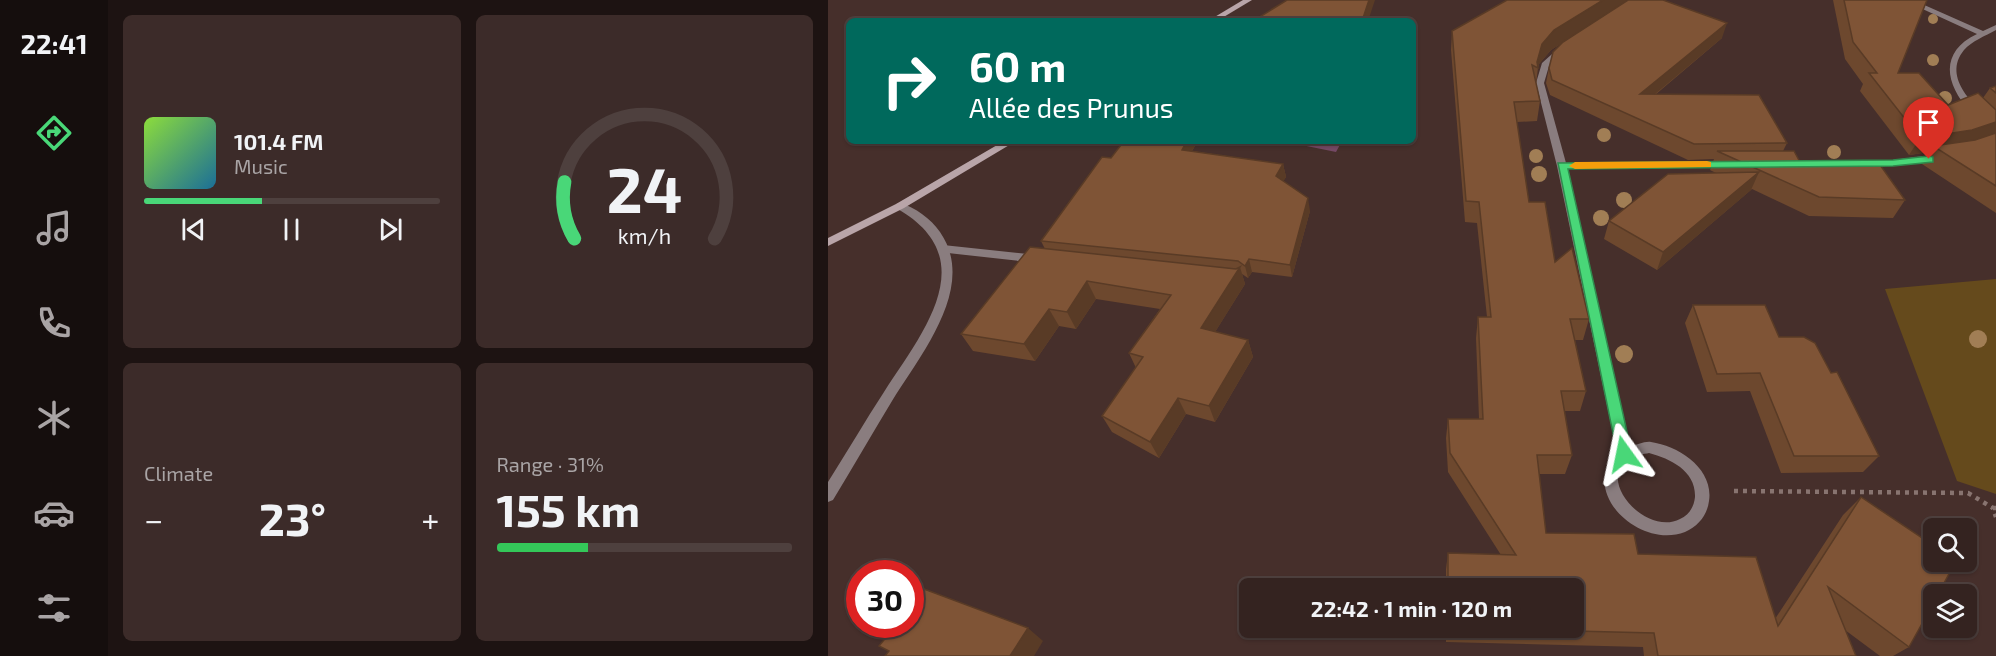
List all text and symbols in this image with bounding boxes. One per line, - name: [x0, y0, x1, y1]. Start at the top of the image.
- text: 22:41: [20, 27, 88, 59]
- text: 60 m: [969, 40, 1066, 90]
- icon: right: [870, 42, 948, 120]
- text: Allée des Prunus: [969, 91, 1174, 123]
- pin: [1903, 97, 1954, 159]
- icon: arrive: [1912, 106, 1945, 139]
- icon: directions: [33, 112, 75, 154]
- text: 101.4 FM: [234, 128, 323, 154]
- text: 24: [606, 151, 682, 226]
- text: Music: [234, 154, 288, 178]
- icon: music: [33, 207, 75, 249]
- icon: previous: [177, 213, 210, 246]
- icon: pause: [275, 213, 308, 246]
- icon: next: [374, 213, 407, 246]
- text: km/h: [618, 223, 671, 248]
- icon: phone: [33, 302, 75, 344]
- icon: climate: [33, 397, 75, 439]
- position arrow: [1592, 422, 1656, 486]
- text: Range · 31%: [497, 452, 604, 476]
- text: Climate: [144, 461, 213, 485]
- text: 155 km: [497, 482, 640, 536]
- text: 23°: [259, 491, 326, 545]
- icon: car: [33, 492, 75, 534]
- text: −: [144, 499, 163, 539]
- text: +: [421, 499, 439, 539]
- map controls: [1923, 518, 1977, 638]
- button: search: [1923, 518, 1977, 572]
- speed limit sign: 30: [846, 560, 924, 638]
- button: layers: [1923, 584, 1977, 638]
- icon: filters: [33, 587, 75, 629]
- text: 22:42 · 1 min · 120 m: [1311, 595, 1512, 621]

